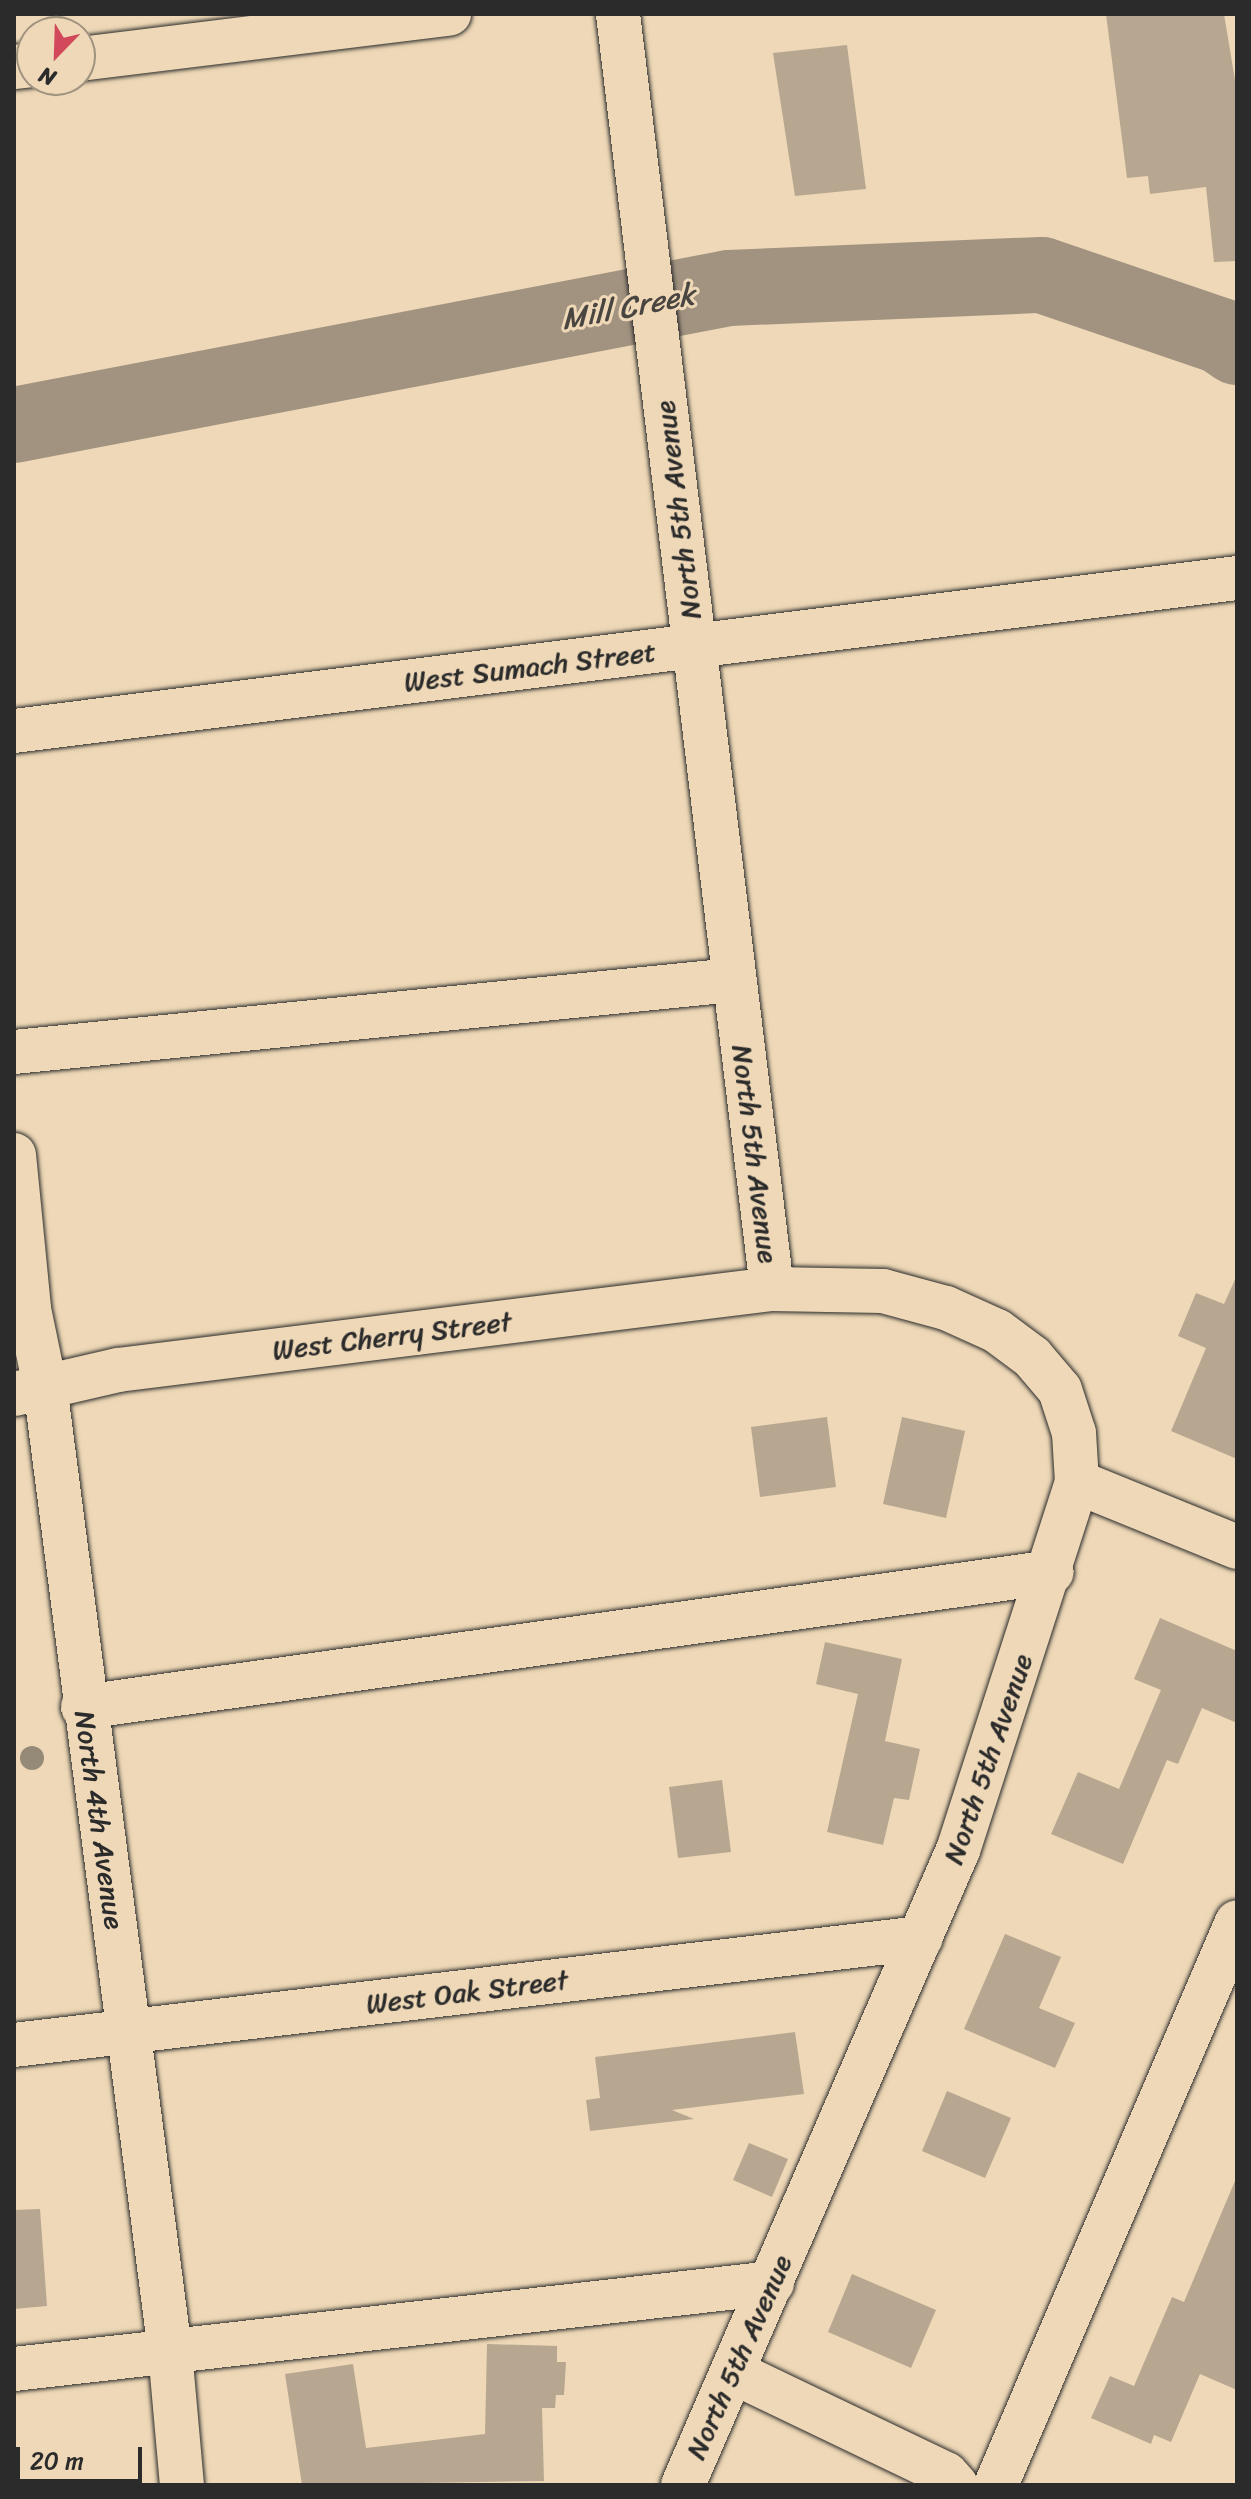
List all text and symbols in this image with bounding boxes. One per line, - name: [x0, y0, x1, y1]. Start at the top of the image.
- north arrow: [16, 16, 96, 96]
- text: N: [33, 56, 62, 98]
- water label: Mill Creek: [558, 276, 698, 338]
- street label: North 5th Avenue: [648, 399, 708, 621]
- street label: West Sumach Street: [402, 635, 658, 699]
- street label: North 5th Avenue: [725, 1043, 785, 1265]
- street label: West Cherry Street: [270, 1305, 514, 1367]
- street label: North 5th Avenue: [936, 1650, 1040, 1868]
- street label: North 4th Avenue: [67, 1709, 131, 1931]
- street label: West Oak Street: [364, 1963, 570, 2021]
- street label: North 5th Avenue: [679, 2250, 799, 2464]
- scale bar: [20, 2431, 146, 2481]
- text: 20 m: [30, 2440, 84, 2482]

